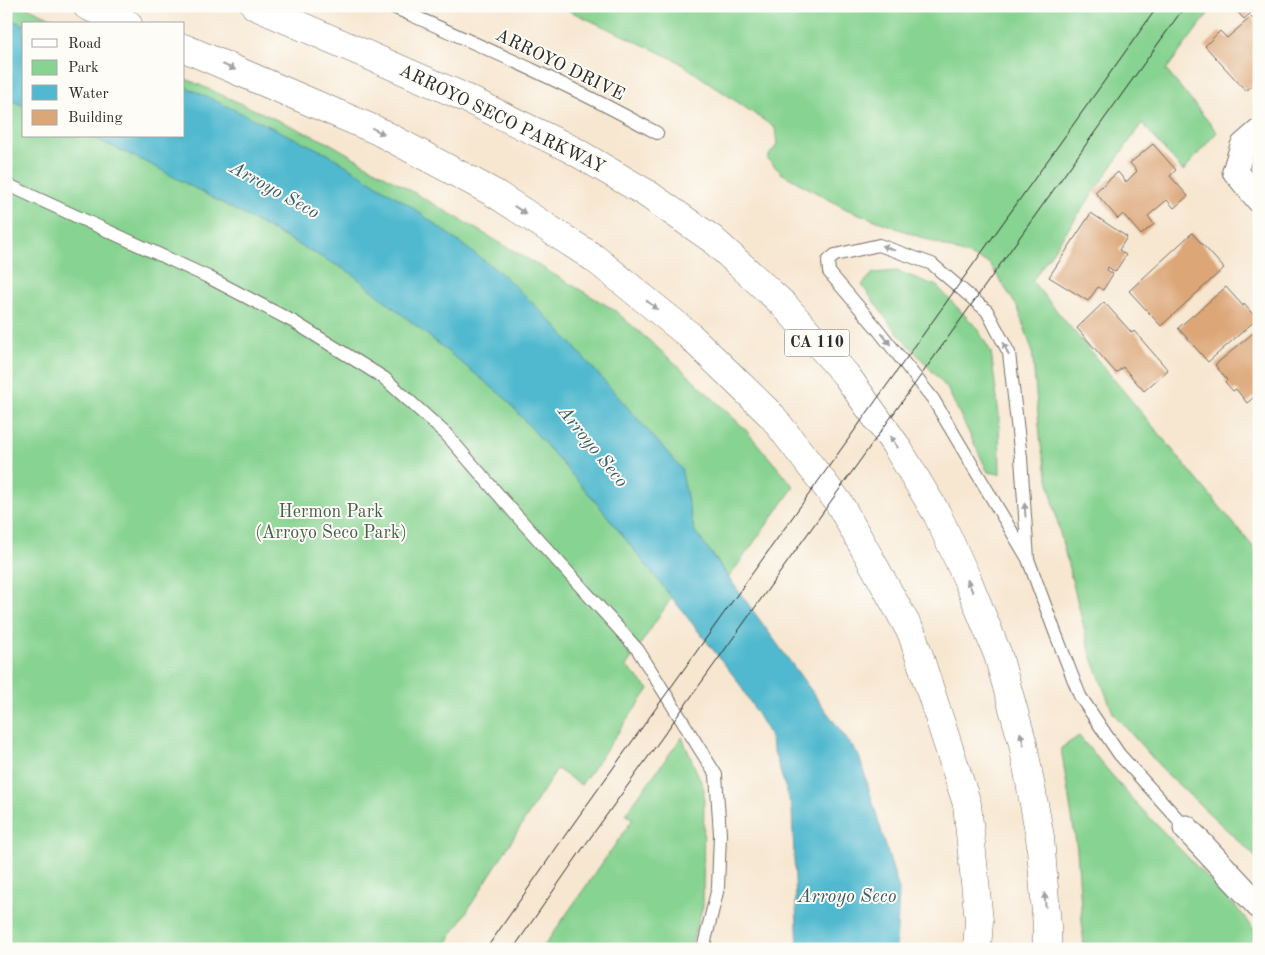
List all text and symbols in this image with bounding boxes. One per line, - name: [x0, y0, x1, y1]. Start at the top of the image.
- legend: [22, 22, 185, 138]
- street label: ARROYO DRIVE: [493, 26, 627, 104]
- text: Road: [68, 37, 102, 52]
- text: Park: [68, 61, 99, 76]
- street label: ARROYO SECO PARKWAY: [396, 61, 608, 177]
- one-way arrow: [222, 63, 236, 71]
- text: Water: [68, 87, 109, 102]
- text: Building: [68, 111, 123, 126]
- one-way arrow: [371, 127, 385, 135]
- water label: Arroyo Seco: [225, 158, 322, 223]
- one-way arrow: [513, 205, 527, 214]
- one-way arrow: [880, 244, 895, 251]
- one-way arrow: [645, 299, 658, 310]
- road number: CA 110: [784, 329, 850, 356]
- one-way arrow: [880, 333, 891, 346]
- one-way arrow: [1002, 342, 1010, 356]
- water label: Arroyo Seco: [553, 402, 631, 492]
- one-way arrow: [889, 436, 899, 449]
- one-way arrow: [1020, 502, 1028, 518]
- park label: Hermon Park (Arroyo Seco Park): [255, 503, 407, 542]
- one-way arrow: [966, 578, 974, 593]
- one-way arrow: [1018, 732, 1026, 747]
- water label: Arroyo Seco: [796, 888, 897, 907]
- one-way arrow: [1041, 892, 1049, 908]

